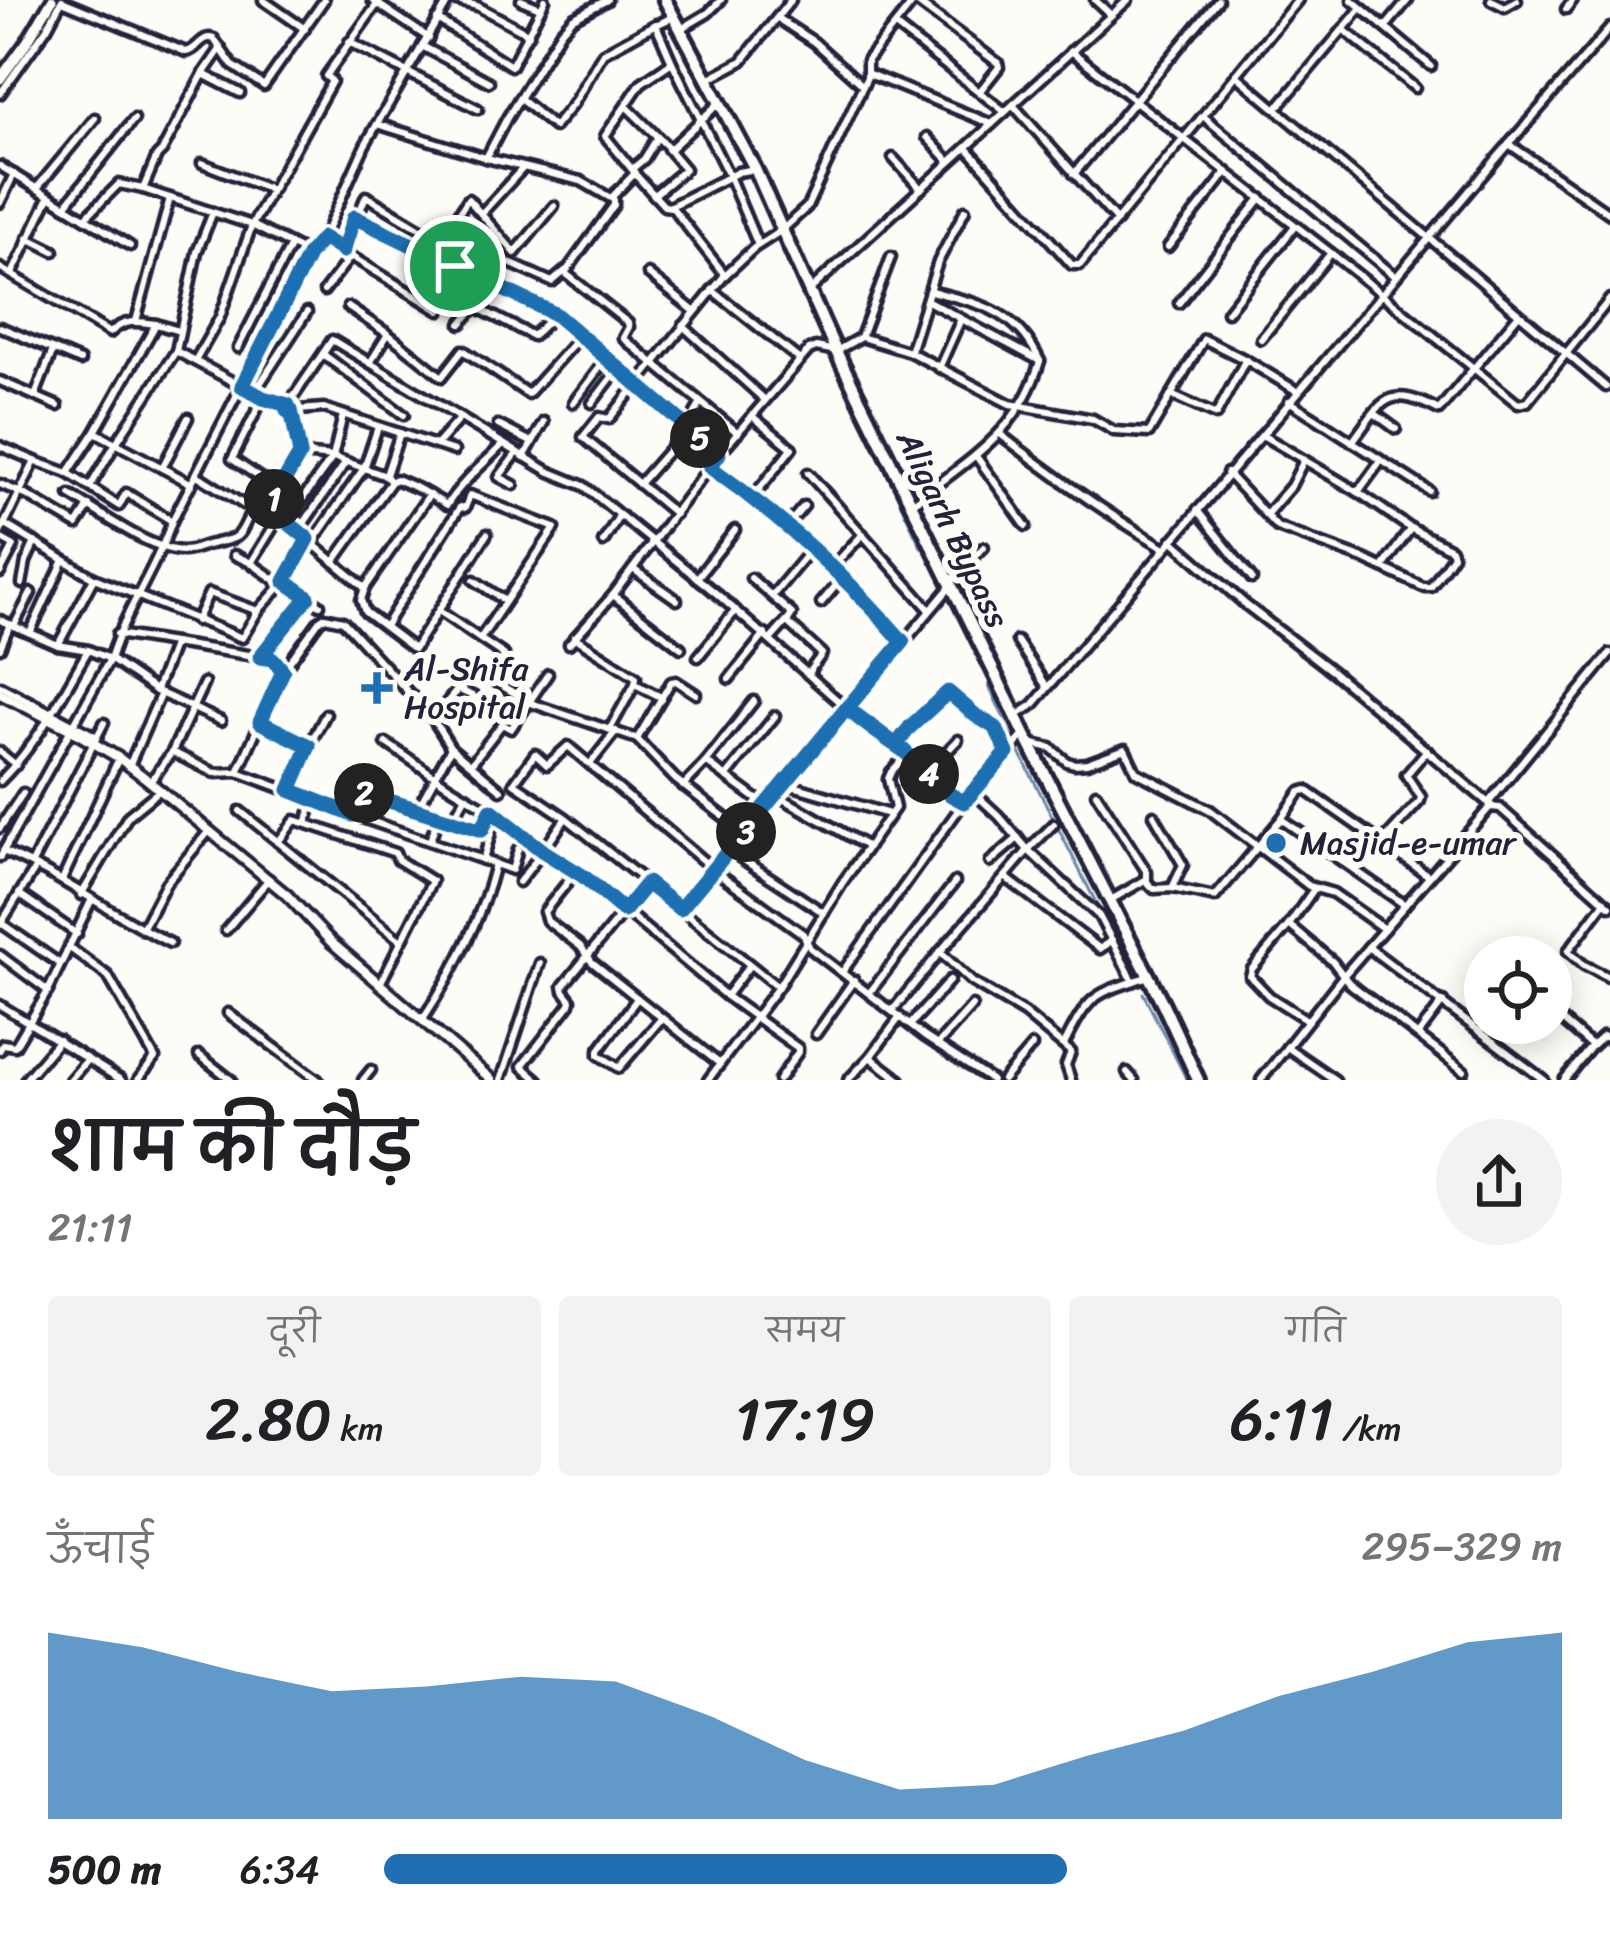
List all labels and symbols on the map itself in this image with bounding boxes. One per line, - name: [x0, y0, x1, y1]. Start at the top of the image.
- pin: [404, 215, 506, 317]
- pin: 5: [670, 408, 730, 468]
- street label: Aligarh Bypass: [879, 419, 1027, 639]
- pin: 1: [244, 469, 304, 529]
- place label: Al-Shifa Hospital: [403, 640, 529, 736]
- marker: Al-Shifa Hospital: [361, 672, 393, 704]
- pin: 4: [899, 744, 959, 804]
- pin: 2: [334, 763, 394, 823]
- pin: 3: [716, 802, 776, 862]
- place label: Masjid-e-umar: [1300, 814, 1518, 872]
- marker: Masjid-e-umar: [1263, 830, 1289, 856]

